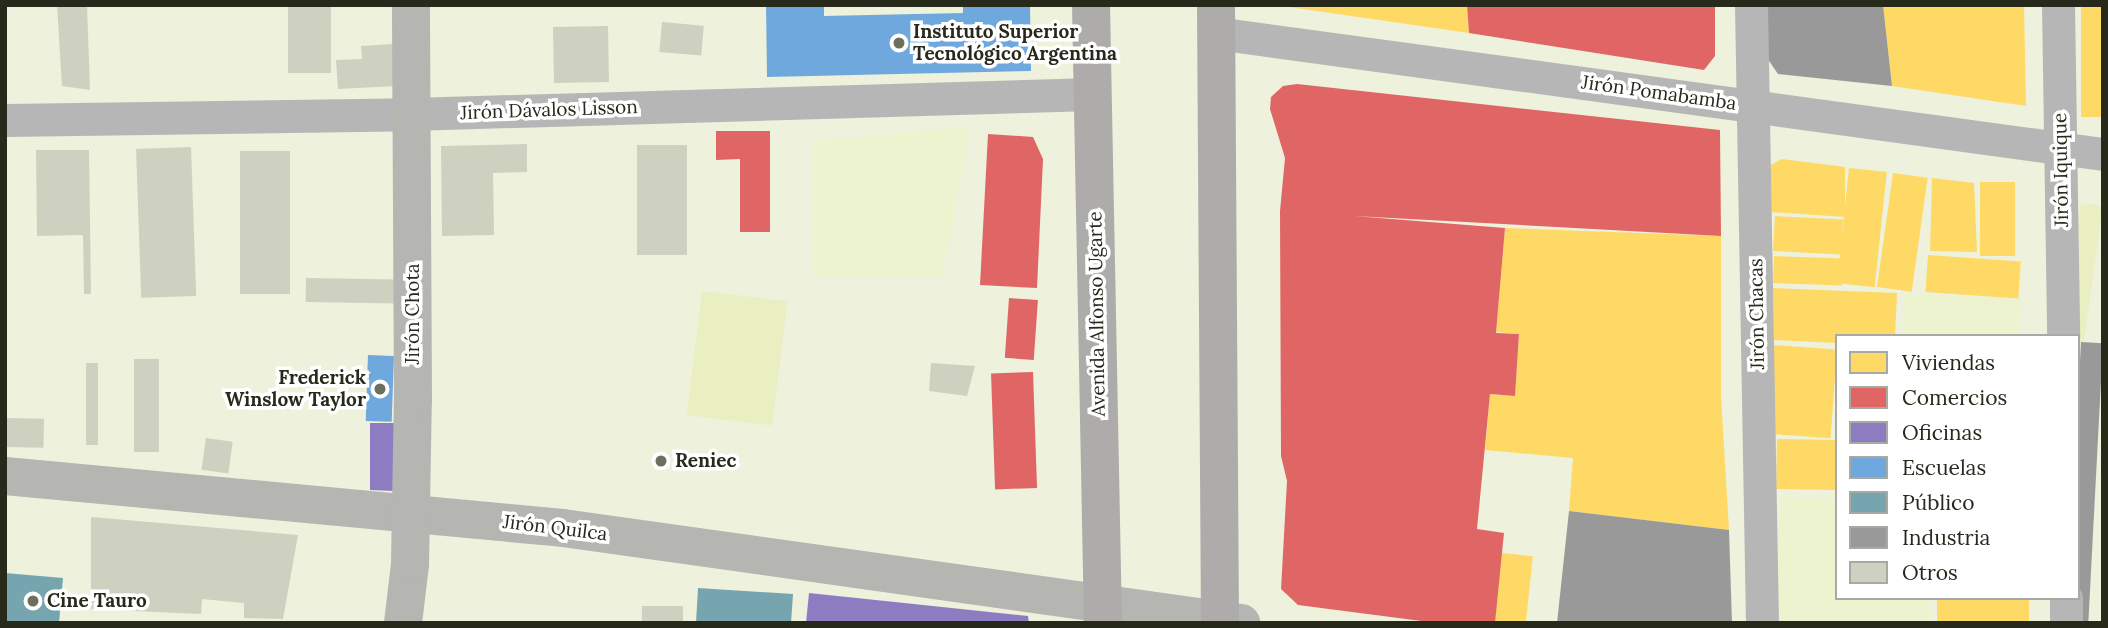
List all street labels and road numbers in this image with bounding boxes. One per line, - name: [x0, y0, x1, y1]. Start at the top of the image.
- street label: Jirón Pomabamba: [1580, 71, 1738, 115]
- street label: Jirón Dávalos Lisson: [460, 96, 638, 124]
- street label: Jirón Iquique: [2049, 113, 2073, 227]
- street label: Avenida Alfonso Ugarte: [1084, 211, 1110, 417]
- street label: Jirón Chacas: [1745, 258, 1769, 370]
- street label: Jirón Chota: [402, 263, 424, 365]
- street label: Jirón Quilca: [501, 510, 609, 546]

